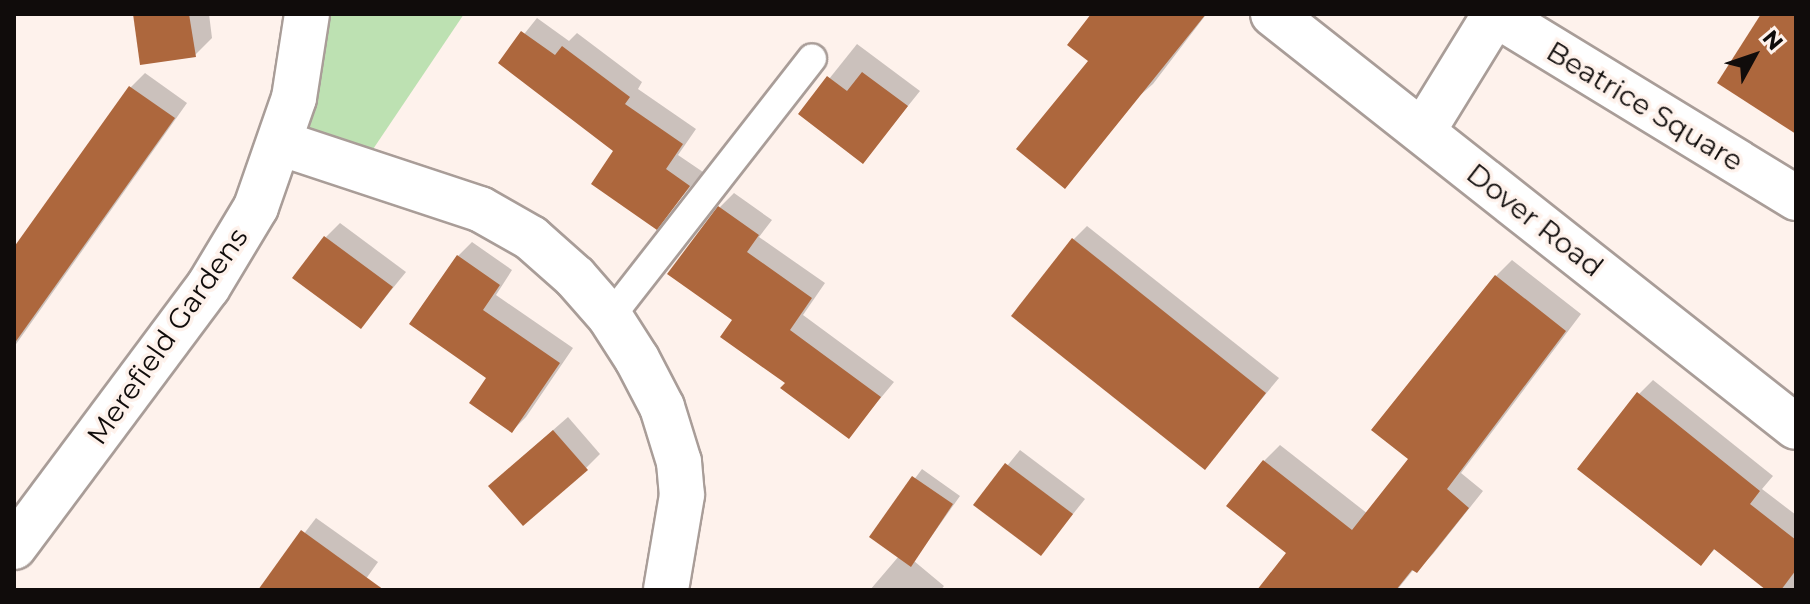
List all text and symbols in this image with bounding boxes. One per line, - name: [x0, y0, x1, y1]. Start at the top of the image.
- north arrow: [1714, 16, 1794, 96]
- text: N: [1757, 25, 1789, 56]
- street label: Beatrice Square: [1541, 34, 1749, 178]
- street label: Dover Road: [1460, 156, 1610, 284]
- street label: Merefield Gardens: [80, 221, 254, 451]

